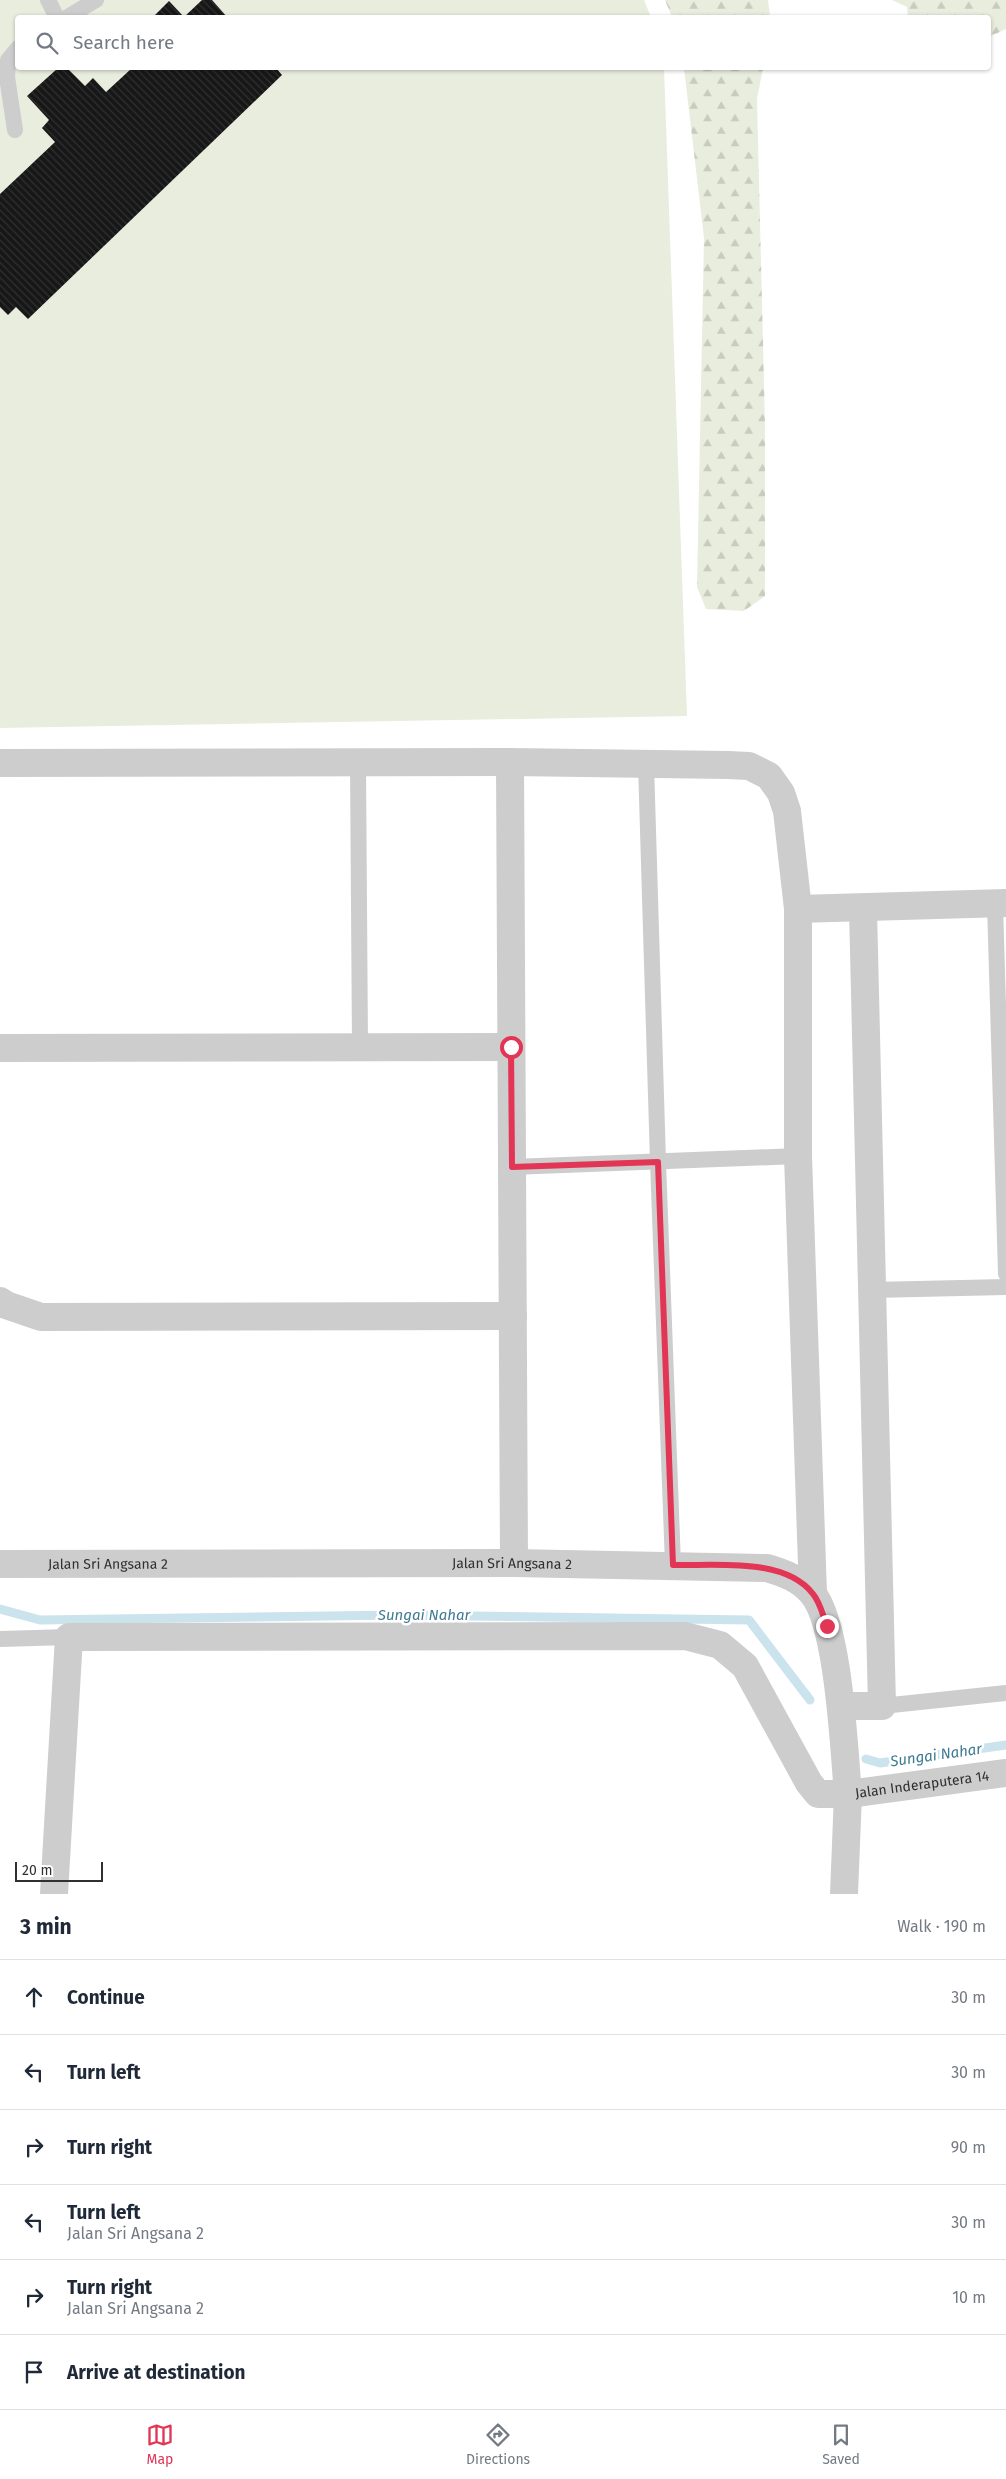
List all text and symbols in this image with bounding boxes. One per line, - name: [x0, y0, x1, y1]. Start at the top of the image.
- search box: [15, 15, 991, 70]
- icon: search: [33, 29, 61, 57]
- text: Search here: [73, 31, 174, 54]
- route start: [500, 1036, 523, 1059]
- street label: Jalan Sri Angsana 2: [452, 1554, 572, 1573]
- street label: Jalan Sri Angsana 2: [48, 1555, 168, 1572]
- water label: Sungai Nahar: [377, 1606, 471, 1624]
- route end: [816, 1615, 839, 1638]
- water label: Sungai Nahar: [888, 1739, 984, 1770]
- street label: Jalan Inderaputera 14: [854, 1767, 991, 1801]
- scale bar: [15, 1859, 102, 1882]
- text: 20 m: [22, 1862, 52, 1879]
- text: 3 min: [20, 1914, 72, 1940]
- text: Walk · 190 m: [897, 1917, 986, 1936]
- icon: ahead: [20, 1983, 48, 2011]
- text: Continue: [67, 1986, 145, 2009]
- text: 30 m: [951, 1988, 986, 2007]
- icon: left: [20, 2058, 48, 2086]
- text: Turn left: [67, 2061, 141, 2084]
- text: 30 m: [951, 2063, 986, 2082]
- icon: right: [20, 2133, 48, 2161]
- text: Turn right: [67, 2136, 152, 2159]
- text: 90 m: [951, 2138, 986, 2157]
- text: Turn left: [67, 2201, 141, 2224]
- icon: left: [20, 2208, 48, 2236]
- text: 30 m: [951, 2213, 986, 2232]
- text: Jalan Sri Angsana 2: [67, 2224, 204, 2243]
- text: Turn right: [67, 2276, 152, 2299]
- icon: right: [20, 2283, 48, 2311]
- text: 10 m: [952, 2288, 986, 2307]
- text: Jalan Sri Angsana 2: [67, 2299, 204, 2318]
- icon: arrive: [20, 2358, 48, 2386]
- text: Arrive at destination: [67, 2361, 246, 2384]
- tab: Map: [146, 2421, 174, 2468]
- tab: Directions: [466, 2421, 530, 2468]
- tab: Saved: [822, 2421, 860, 2468]

